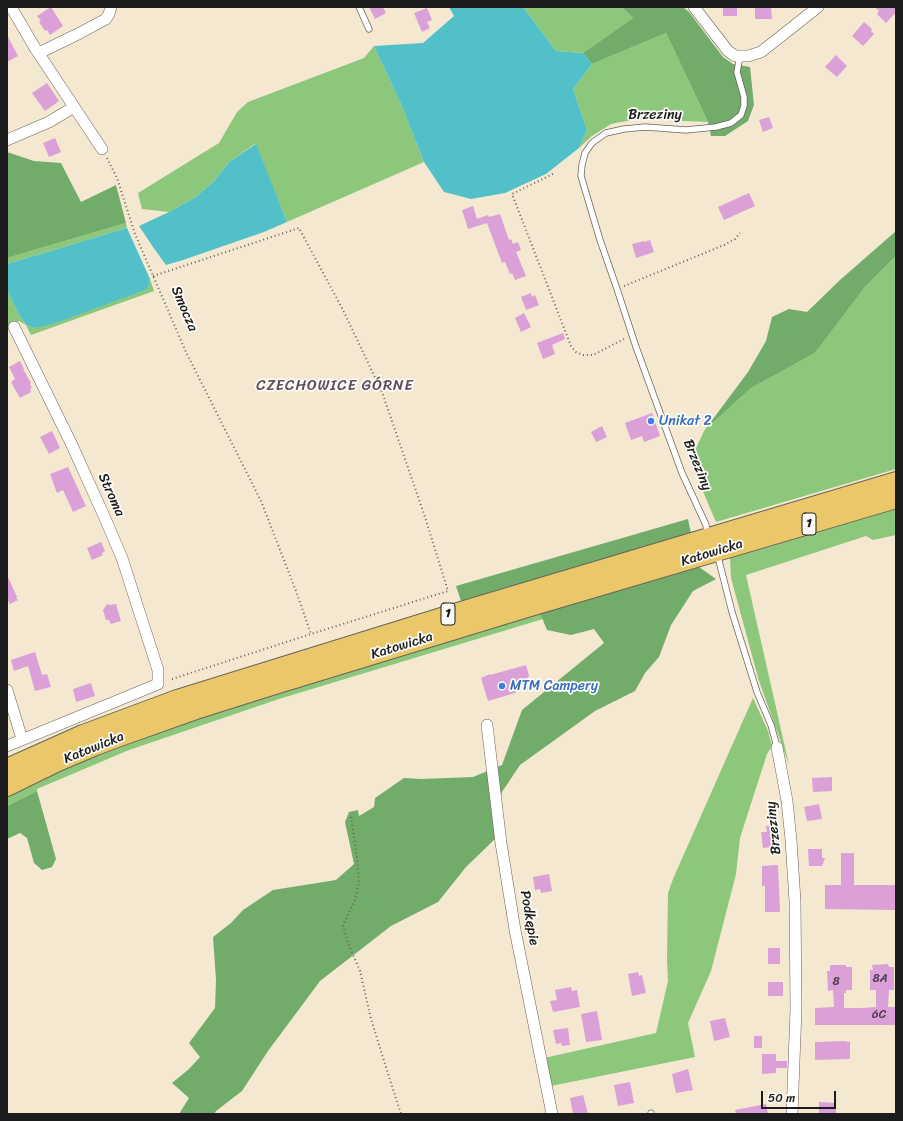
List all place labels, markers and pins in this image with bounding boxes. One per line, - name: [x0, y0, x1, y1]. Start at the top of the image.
- place label: Unikat 2: [659, 413, 711, 429]
- marker: Unikat 2: [646, 416, 656, 426]
- place label: MTM Campery: [510, 678, 598, 694]
- marker: MTM Campery: [497, 681, 507, 691]

